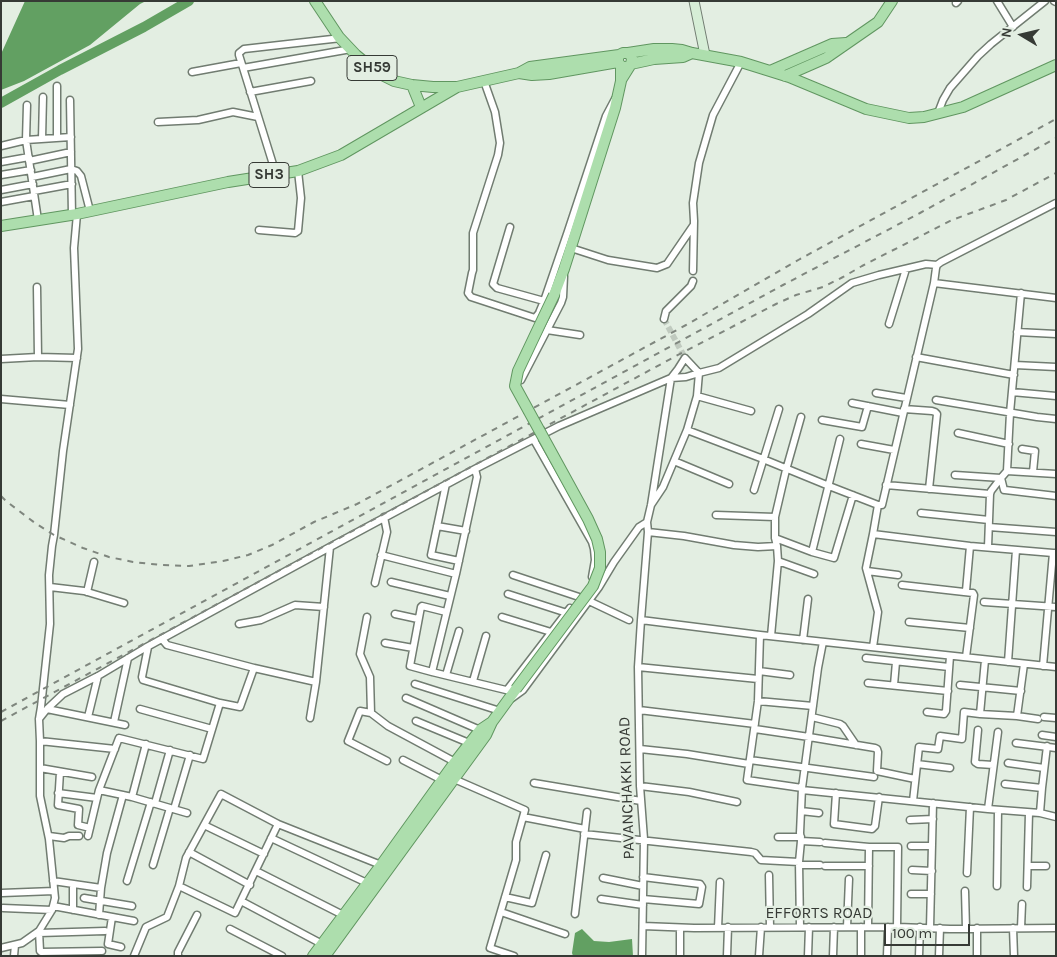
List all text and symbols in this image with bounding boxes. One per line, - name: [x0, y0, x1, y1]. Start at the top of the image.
- north arrow: [997, 10, 1047, 60]
- text: N: [998, 26, 1016, 39]
- road number: SH59: [347, 56, 397, 80]
- road number: SH3: [249, 162, 289, 188]
- street label: PAVANCHAKKI ROAD: [615, 716, 639, 860]
- street label: EFFORTS ROAD: [765, 903, 873, 923]
- scale bar: [887, 914, 973, 946]
- text: 100 m: [892, 924, 932, 942]

